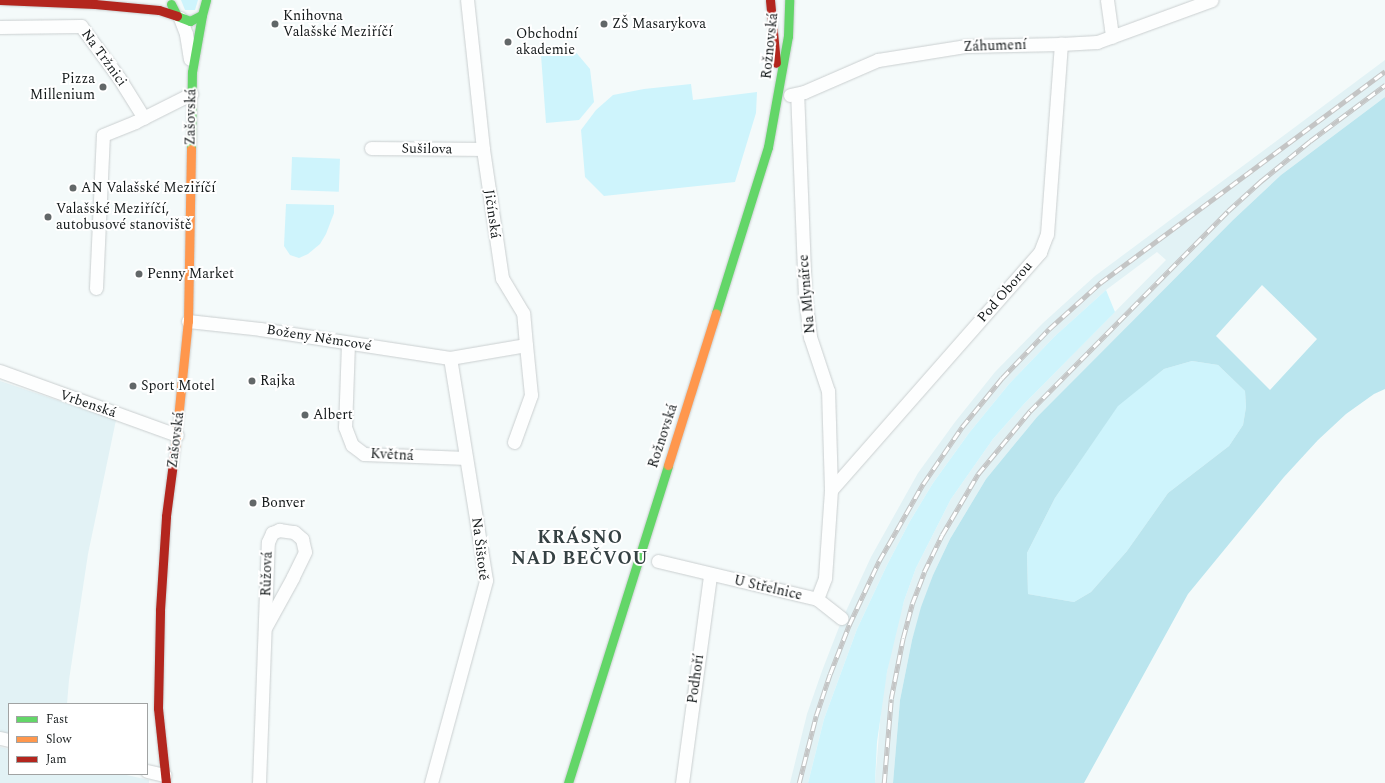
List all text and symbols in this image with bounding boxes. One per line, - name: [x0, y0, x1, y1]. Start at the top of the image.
- place label: Knihovna Valašské Meziříčí: [283, 8, 393, 40]
- street label: Rožnovská: [758, 12, 782, 80]
- place label: ZŠ Masarykova: [612, 16, 706, 32]
- marker: Knihovna Valašské Meziříčí: [270, 19, 280, 29]
- marker: ZŠ Masarykova: [599, 19, 609, 29]
- street label: Na Tržnici: [78, 26, 130, 90]
- place label: Obchodní akademie: [516, 26, 578, 58]
- marker: Obchodní akademie: [503, 37, 513, 47]
- street label: Záhumení: [963, 37, 1027, 55]
- place label: Pizza Millenium: [30, 71, 95, 104]
- marker: Pizza Millenium: [98, 82, 108, 92]
- street label: Zašovská: [182, 89, 200, 145]
- street label: Sušilova: [401, 140, 453, 158]
- place label: AN Valašské Meziříčí: [81, 180, 216, 196]
- marker: AN Valašské Meziříčí: [68, 183, 78, 193]
- street label: Jičínská: [480, 188, 504, 240]
- place label: Valašské Meziříčí, autobusové stanoviště: [56, 201, 192, 234]
- marker: Valašské Meziříčí, autobusové stanoviště: [43, 212, 53, 222]
- street label: Na Mlynářce: [795, 254, 819, 334]
- street label: Pod Oborou: [974, 258, 1036, 326]
- place label: Penny Market: [147, 266, 234, 282]
- marker: Penny Market: [134, 269, 144, 279]
- street label: Boženy Němcové: [265, 321, 373, 355]
- place label: Rajka: [260, 373, 295, 389]
- marker: Rajka: [247, 376, 257, 386]
- place label: Sport Motel: [141, 378, 215, 394]
- marker: Sport Motel: [128, 381, 138, 391]
- street label: Vrbenská: [57, 386, 119, 422]
- street label: Rožnovská: [645, 402, 681, 470]
- place label: Albert: [313, 407, 353, 423]
- marker: Albert: [300, 410, 310, 420]
- street label: Zašovská: [164, 411, 188, 469]
- street label: Květná: [370, 445, 414, 465]
- place label: Bonver: [261, 495, 305, 511]
- marker: Bonver: [248, 498, 258, 508]
- street label: Na Šištotě: [468, 517, 492, 581]
- district label: KRÁSNO NAD BEČVOU: [511, 528, 649, 570]
- street label: Růžová: [258, 551, 276, 597]
- street label: U Střelnice: [732, 572, 804, 604]
- street label: Podhoří: [684, 653, 708, 705]
- legend: [8, 703, 148, 775]
- text: Fast: [46, 710, 68, 729]
- text: Slow: [46, 730, 71, 749]
- text: Jam: [46, 750, 67, 769]

